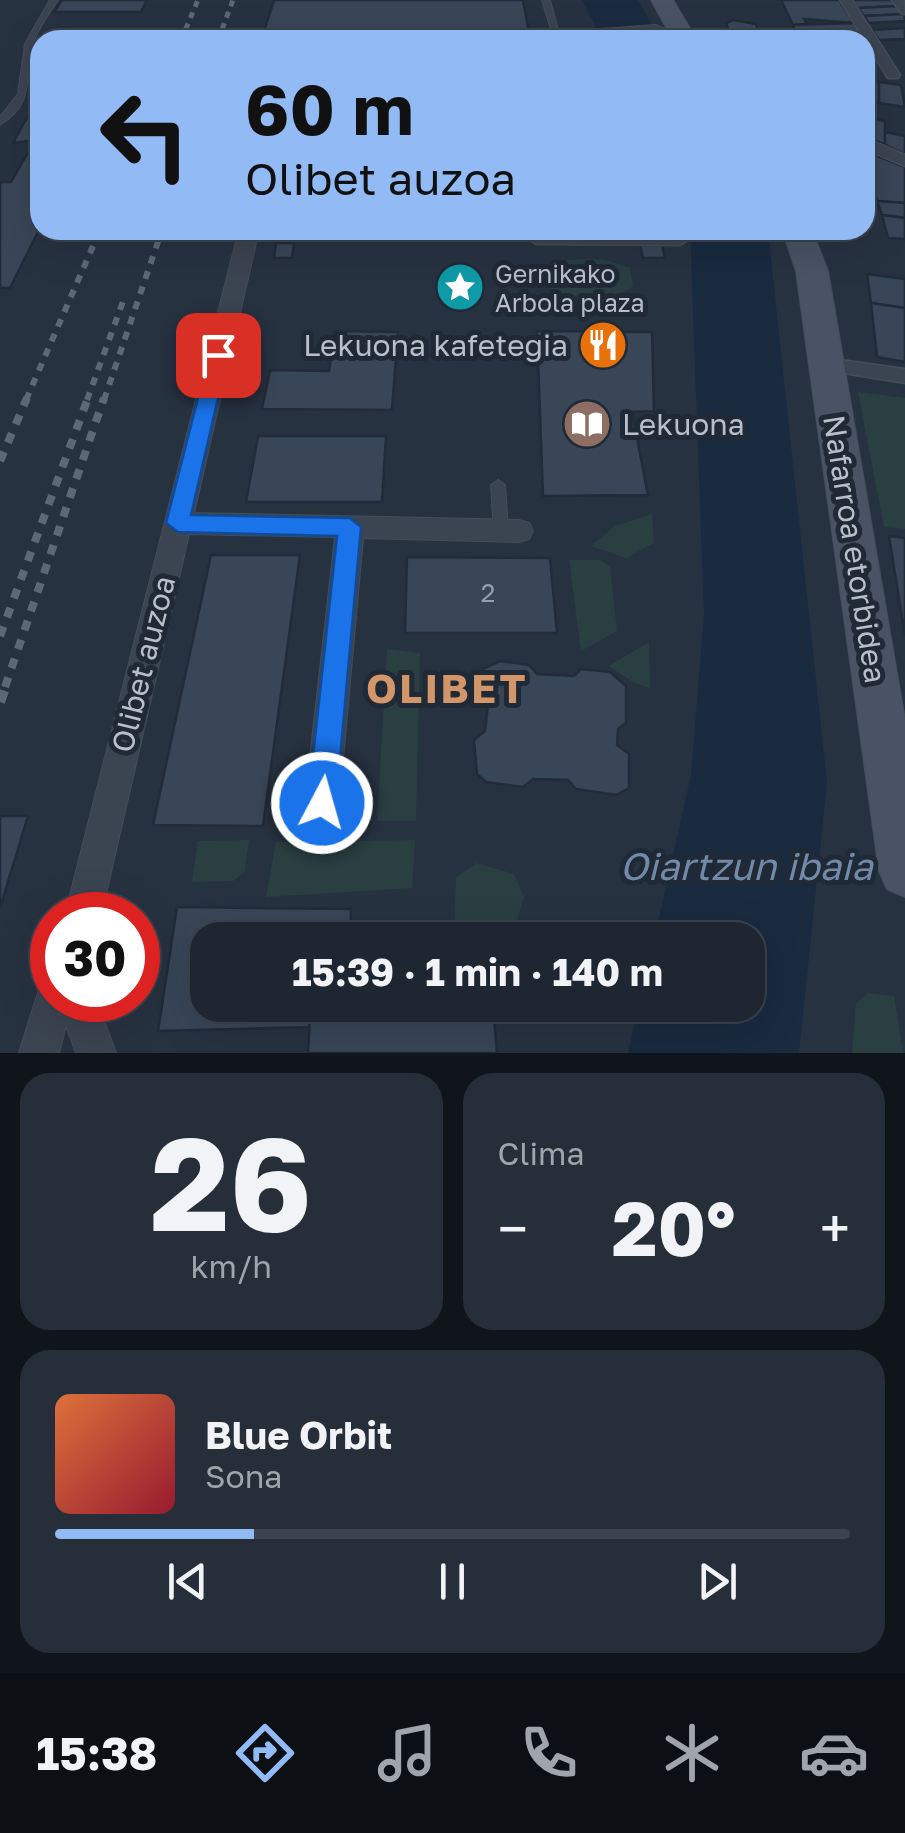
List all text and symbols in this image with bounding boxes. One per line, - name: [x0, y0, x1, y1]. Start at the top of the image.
- text: 60 m: [245, 66, 414, 150]
- icon: left: [80, 70, 210, 200]
- text: Olibet auzoa: [245, 151, 516, 205]
- place label: Gernikako Arbola plaza: [495, 258, 645, 318]
- place icon: Gernikako Arbola plaza: [434, 261, 486, 313]
- pin: [176, 313, 261, 398]
- restaurant icon: Lekuona kafetegia: [577, 319, 629, 371]
- place label: Lekuona kafetegia: [303, 327, 568, 363]
- icon: arrive: [191, 328, 246, 383]
- library icon: Lekuona: [561, 398, 613, 450]
- place label: Lekuona: [622, 406, 745, 442]
- street label: Nafarroa etorbidea: [816, 412, 894, 686]
- street label: Olibet auzoa: [104, 572, 182, 756]
- house number: 2: [481, 577, 495, 608]
- district label: OLIBET: [366, 664, 528, 712]
- position arrow: [270, 751, 374, 855]
- water label: Oiartzun ibaia: [619, 843, 874, 888]
- speed limit sign: 30: [30, 892, 160, 1022]
- text: 15:39 · 1 min · 140 m: [292, 949, 663, 994]
- text: 26: [150, 1104, 312, 1260]
- text: Clima: [498, 1134, 584, 1172]
- text: 20°: [612, 1182, 736, 1273]
- text: −: [498, 1195, 528, 1261]
- text: +: [820, 1195, 850, 1261]
- text: km/h: [191, 1247, 272, 1285]
- text: Blue Orbit: [205, 1412, 392, 1457]
- text: Sona: [205, 1457, 282, 1495]
- icon: previous: [160, 1554, 215, 1609]
- icon: pause: [425, 1554, 480, 1609]
- icon: next: [690, 1554, 745, 1609]
- icon: directions: [230, 1718, 300, 1788]
- icon: music: [372, 1718, 442, 1788]
- icon: phone: [514, 1718, 584, 1788]
- icon: climate: [657, 1718, 727, 1788]
- icon: car: [799, 1718, 869, 1788]
- text: 15:38: [36, 1726, 157, 1780]

